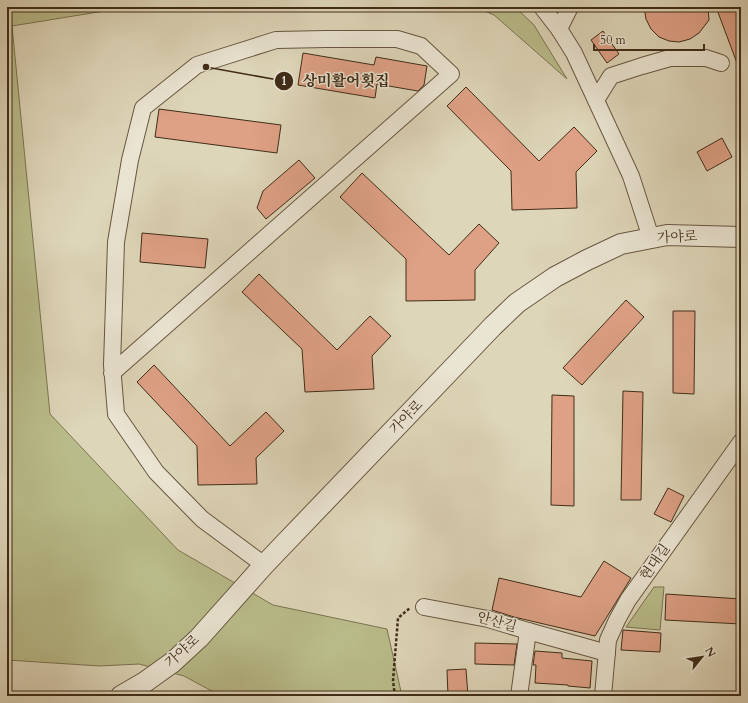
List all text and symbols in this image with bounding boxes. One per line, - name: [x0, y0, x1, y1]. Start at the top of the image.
- scale bar: [594, 26, 704, 52]
- text: 50 m: [600, 32, 627, 48]
- callout: 상미활어횟집: [274, 67, 397, 94]
- text: 상미활어횟집: [303, 71, 389, 91]
- text: 1: [281, 73, 287, 89]
- street label: 가야로: [656, 226, 698, 248]
- street label: 가야로: [385, 395, 427, 438]
- street label: 현대길: [636, 540, 674, 584]
- street label: 안산길: [475, 608, 519, 636]
- street label: 가야로: [161, 630, 204, 672]
- north arrow: [682, 637, 722, 677]
- text: N: [701, 644, 719, 661]

